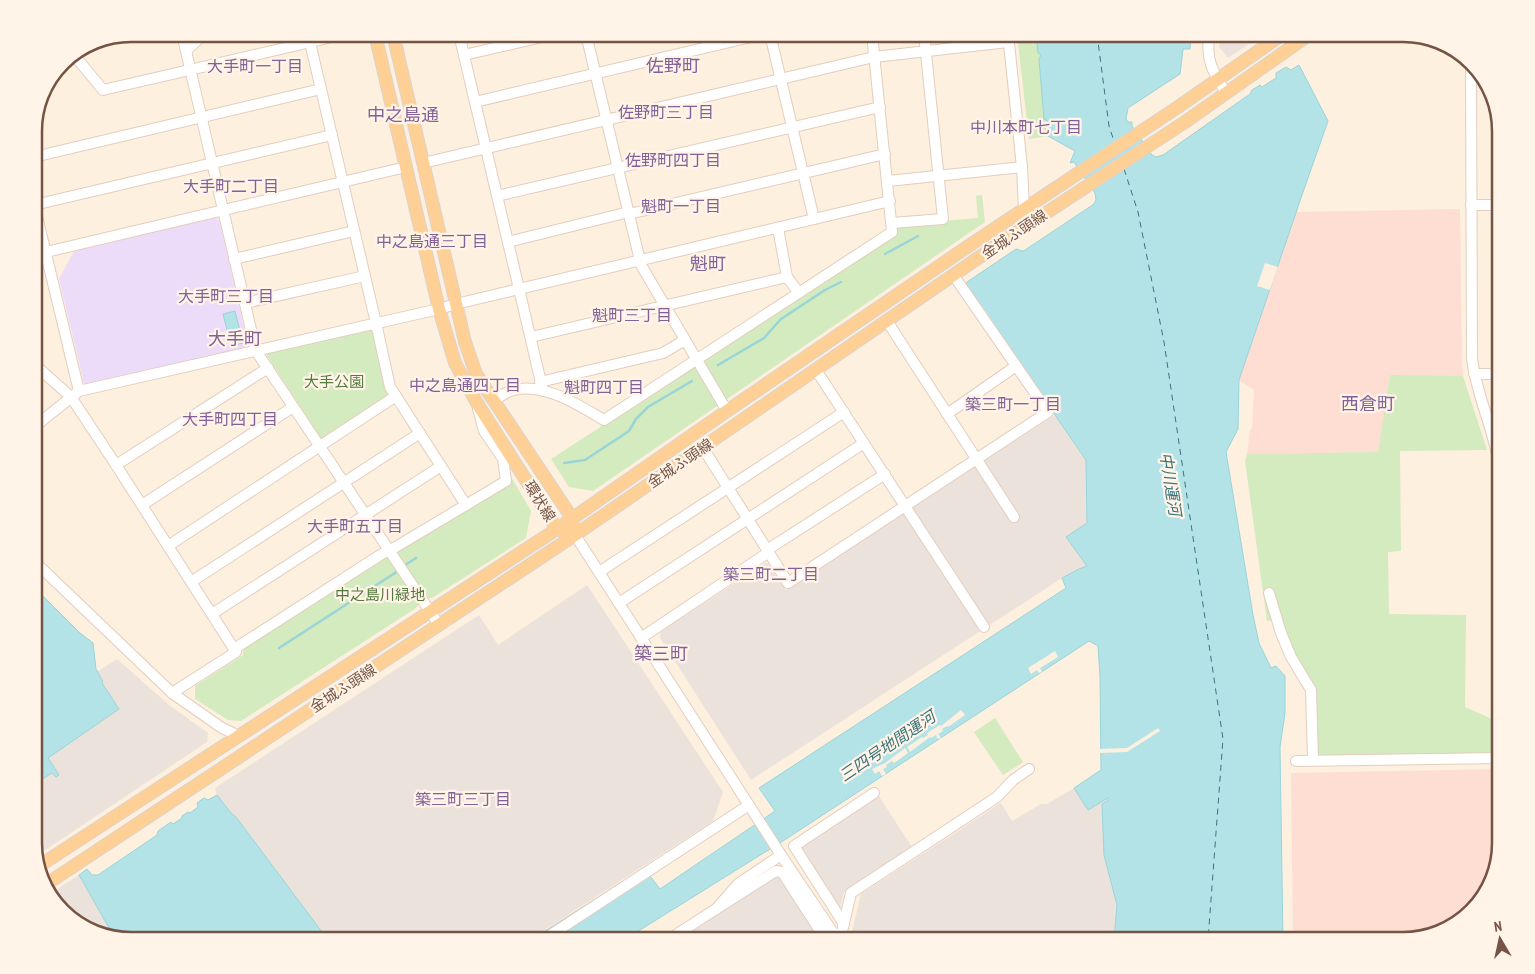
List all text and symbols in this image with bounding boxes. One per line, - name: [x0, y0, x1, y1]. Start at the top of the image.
- district label: 佐野町: [646, 54, 700, 77]
- district label: 大手町一丁目: [207, 56, 303, 76]
- district label: 佐野町三丁目: [618, 102, 714, 122]
- district label: 中之島通: [367, 103, 439, 126]
- district label: 中川本町七丁目: [970, 117, 1082, 137]
- district label: 佐野町四丁目: [625, 150, 721, 170]
- district label: 大手町二丁目: [183, 176, 279, 196]
- district label: 魁町一丁目: [641, 196, 721, 216]
- street label: 金城ふ頭線: [978, 205, 1050, 263]
- district label: 中之島通三丁目: [376, 231, 488, 251]
- district label: 魁町: [690, 252, 726, 275]
- district label: 大手町三丁目: [178, 286, 274, 306]
- district label: 魁町三丁目: [592, 305, 672, 325]
- district label: 大手町: [208, 327, 262, 350]
- park label: 大手公園: [304, 372, 364, 391]
- district label: 中之島通四丁目: [409, 375, 521, 395]
- district label: 魁町四丁目: [564, 377, 644, 397]
- district label: 西倉町: [1341, 392, 1395, 415]
- district label: 築三町一丁目: [965, 394, 1061, 414]
- district label: 大手町四丁目: [182, 409, 278, 429]
- street label: 金城ふ頭線: [644, 434, 716, 492]
- water label: 中川運河: [1156, 451, 1186, 520]
- street label: 環状線: [520, 477, 560, 525]
- district label: 大手町五丁目: [307, 516, 403, 536]
- district label: 築三町二丁目: [723, 564, 819, 584]
- park label: 中之島川緑地: [335, 585, 425, 604]
- district label: 築三町: [634, 642, 688, 665]
- street label: 金城ふ頭線: [306, 660, 380, 716]
- water label: 三四号地間運河: [835, 705, 941, 786]
- district label: 築三町三丁目: [415, 789, 511, 809]
- north arrow: [1475, 914, 1525, 964]
- text: N: [1493, 917, 1503, 936]

